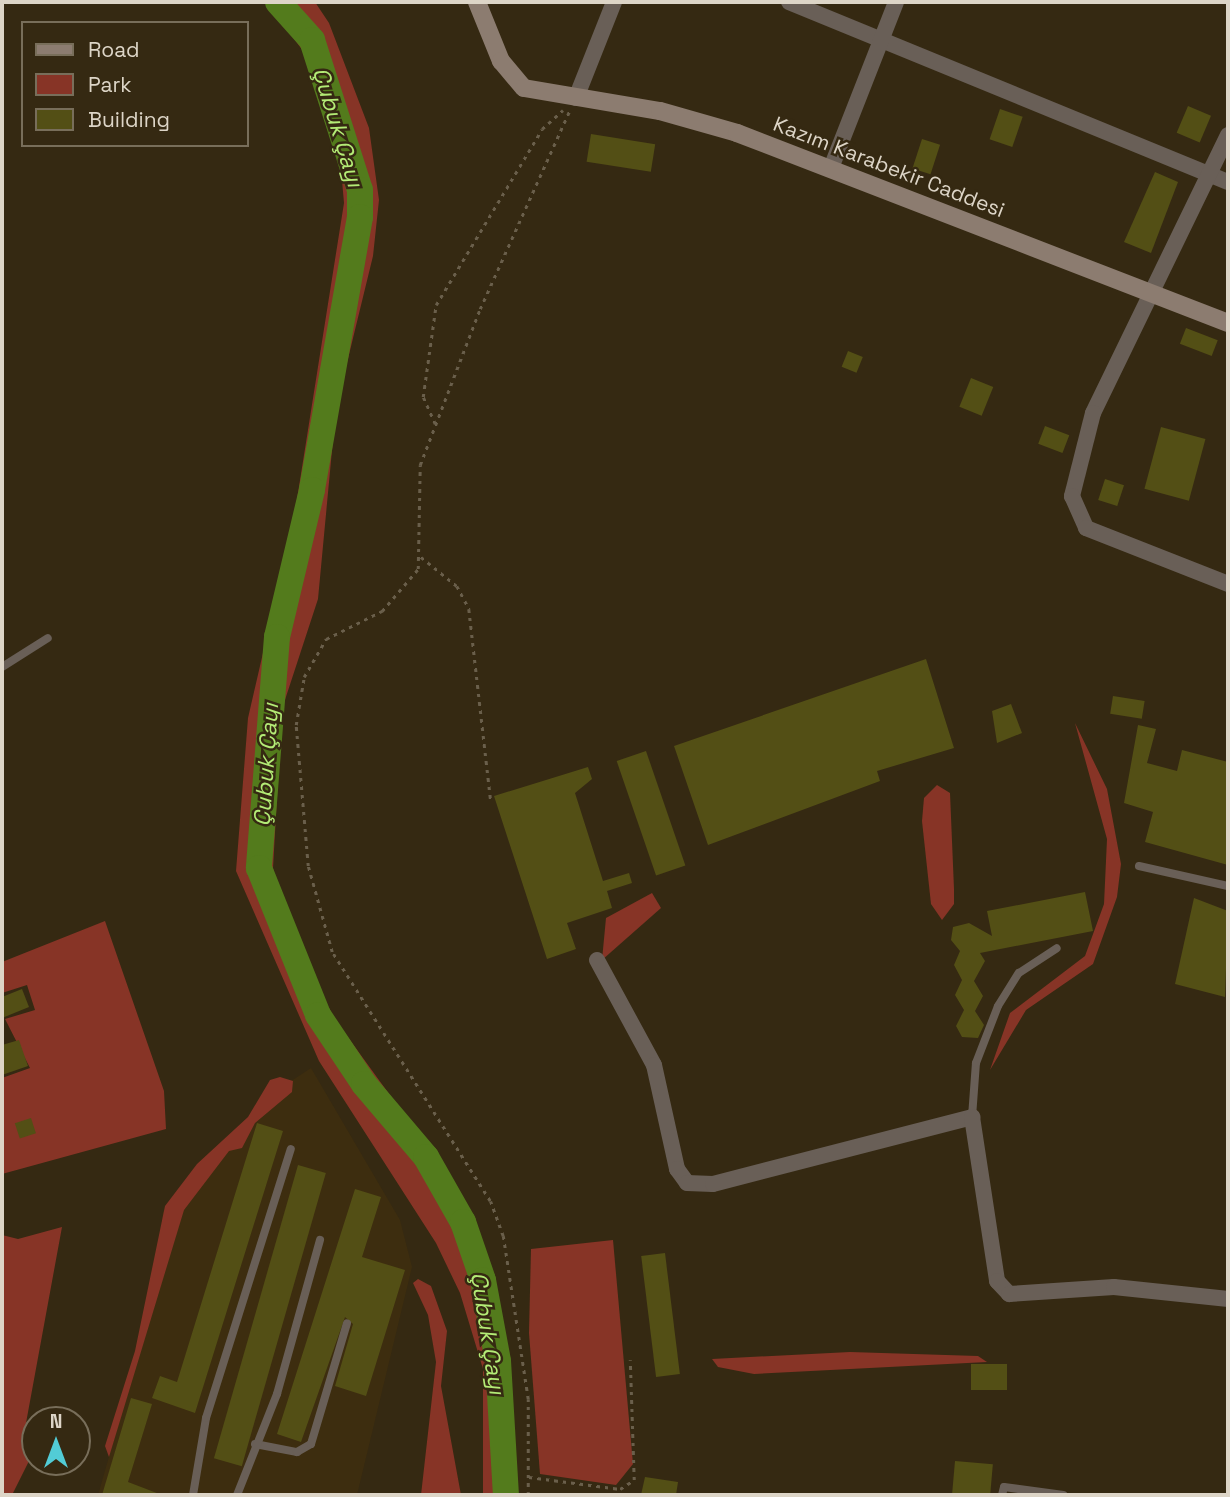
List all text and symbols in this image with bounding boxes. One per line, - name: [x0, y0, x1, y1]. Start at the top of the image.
- legend: [21, 21, 248, 147]
- text: Road: [88, 36, 140, 63]
- water label: Çubuk Çayı: [307, 64, 369, 190]
- text: Park: [88, 71, 132, 98]
- text: Building: [88, 106, 170, 133]
- street label: Kazım Karabekir Caddesi: [770, 111, 1008, 223]
- water label: Çubuk Çayı: [248, 702, 284, 828]
- water label: Çubuk Çayı: [465, 1270, 511, 1396]
- north arrow: [21, 1406, 91, 1476]
- text: N: [50, 1409, 62, 1434]

